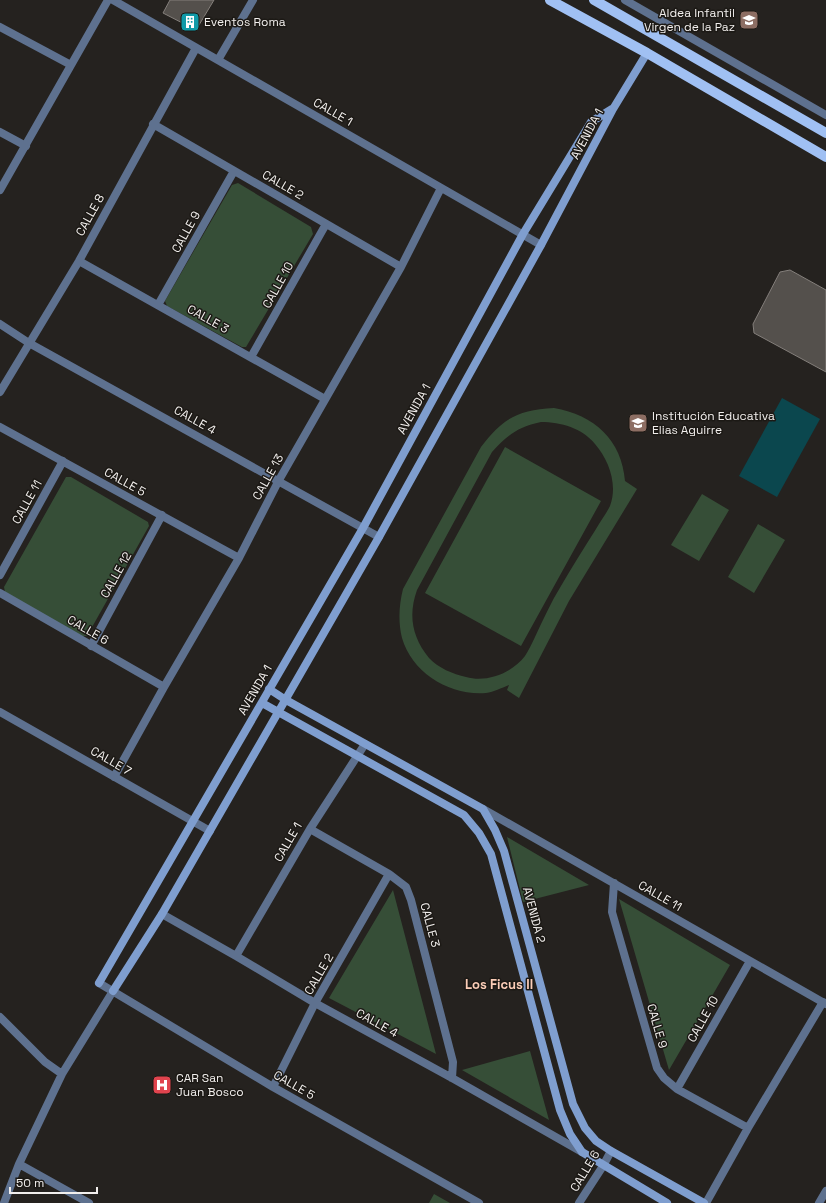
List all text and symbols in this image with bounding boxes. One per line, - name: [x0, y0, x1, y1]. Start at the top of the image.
- place label: Aldea Infantil Virgen de la Paz: [644, 5, 735, 35]
- school or university icon: Aldea Infantil Virgen de la Paz: [738, 9, 760, 31]
- building icon: Eventos Roma: [179, 11, 201, 33]
- place label: Eventos Roma: [204, 14, 286, 30]
- street label: CALLE 1: [310, 94, 356, 130]
- street label: AVENIDA 1: [567, 106, 607, 162]
- street label: CALLE 2: [259, 167, 307, 203]
- street label: CALLE 8: [72, 191, 108, 239]
- street label: CALLE 9: [168, 208, 204, 256]
- street label: CALLE 10: [259, 259, 297, 311]
- street label: CALLE 3: [184, 301, 232, 337]
- street label: AVENIDA 1: [394, 381, 434, 437]
- street label: CALLE 4: [171, 402, 219, 438]
- place label: Institución Educativa Elias Aguirre: [652, 408, 775, 438]
- school or university icon: Institución Educativa Elias Aguirre: [627, 412, 649, 434]
- street label: CALLE 13: [249, 451, 287, 503]
- street label: CALLE 5: [101, 464, 149, 500]
- street label: CALLE 11: [8, 477, 46, 527]
- street label: CALLE 12: [97, 549, 135, 601]
- street label: CALLE 6: [64, 612, 112, 648]
- street label: AVENIDA 1: [234, 662, 276, 718]
- street label: CALLE 7: [88, 743, 135, 779]
- street label: CALLE 1: [270, 819, 306, 865]
- street label: CALLE 11: [635, 877, 685, 915]
- street label: AVENIDA 2: [519, 885, 549, 945]
- street label: CALLE 3: [416, 901, 444, 949]
- street label: CALLE 2: [301, 950, 337, 998]
- district label: Los Ficus II: [465, 976, 533, 993]
- street label: CALLE 10: [684, 993, 722, 1045]
- street label: CALLE 9: [643, 1002, 671, 1050]
- street label: CALLE 4: [353, 1005, 401, 1041]
- street label: CALLE 5: [270, 1067, 318, 1103]
- place label: CAR San Juan Bosco: [176, 1070, 244, 1100]
- hospital icon: CAR San Juan Bosco: [151, 1074, 173, 1096]
- street label: CALLE 6: [566, 1147, 604, 1195]
- scale bar: [10, 1169, 97, 1195]
- text: 50 m: [16, 1175, 44, 1191]

